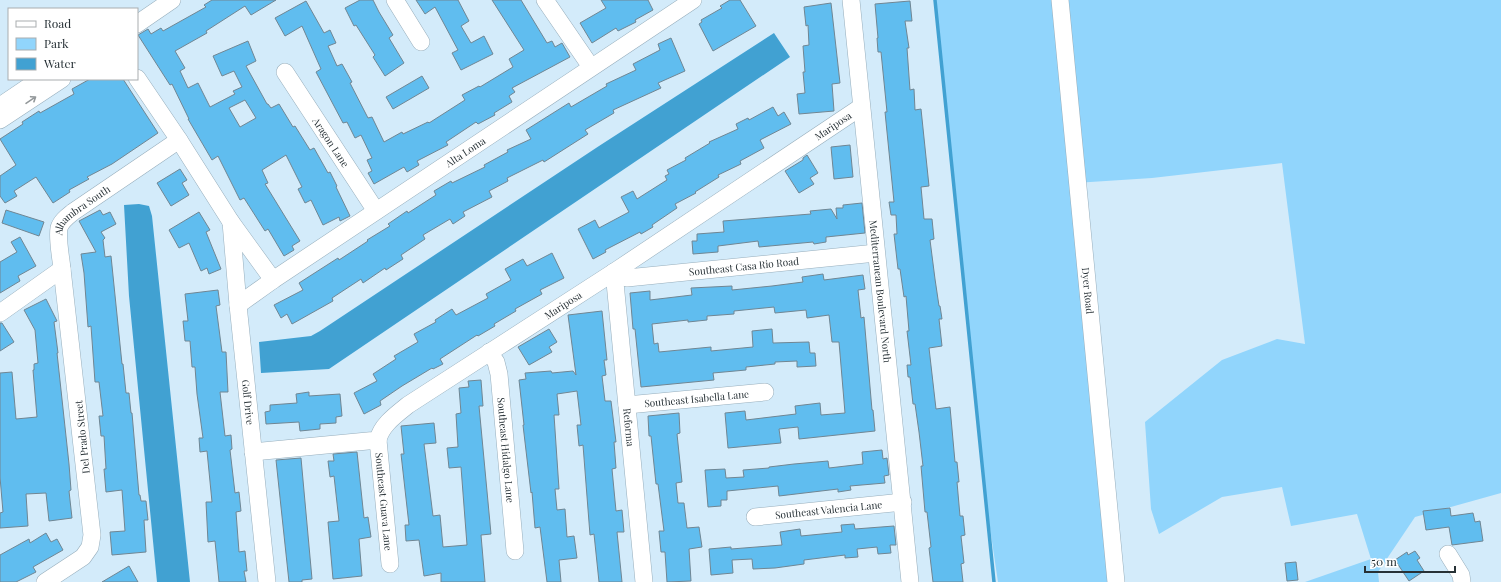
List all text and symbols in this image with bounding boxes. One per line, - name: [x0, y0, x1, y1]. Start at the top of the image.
- legend: [8, 8, 138, 80]
- text: Road: [44, 15, 71, 31]
- text: Park: [44, 35, 69, 51]
- text: Water: [43, 55, 77, 71]
- one-way arrow: [25, 96, 36, 104]
- street label: Mariposa: [812, 108, 854, 143]
- street label: Aragon Lane: [309, 114, 352, 170]
- street label: Alta Loma: [442, 133, 488, 171]
- street label: Alhambra South: [51, 182, 113, 237]
- street label: Mediterranean Boulevard North: [866, 219, 895, 364]
- street label: Southeast Casa Rio Road: [688, 254, 800, 279]
- street label: Dyer Road: [1079, 267, 1097, 315]
- street label: Mariposa: [542, 288, 584, 322]
- street label: Golf Drive: [239, 379, 258, 426]
- street label: Southeast Isabella Lane: [644, 387, 750, 410]
- street label: Southeast Hidalgo Lane: [494, 397, 518, 503]
- street label: Del Prado Street: [71, 399, 93, 474]
- street label: Reforma: [620, 407, 638, 447]
- street label: Southeast Guava Lane: [372, 452, 396, 551]
- street label: Southeast Valencia Lane: [774, 497, 883, 522]
- scale bar: [1365, 548, 1455, 574]
- text: 50 m: [1371, 553, 1397, 569]

